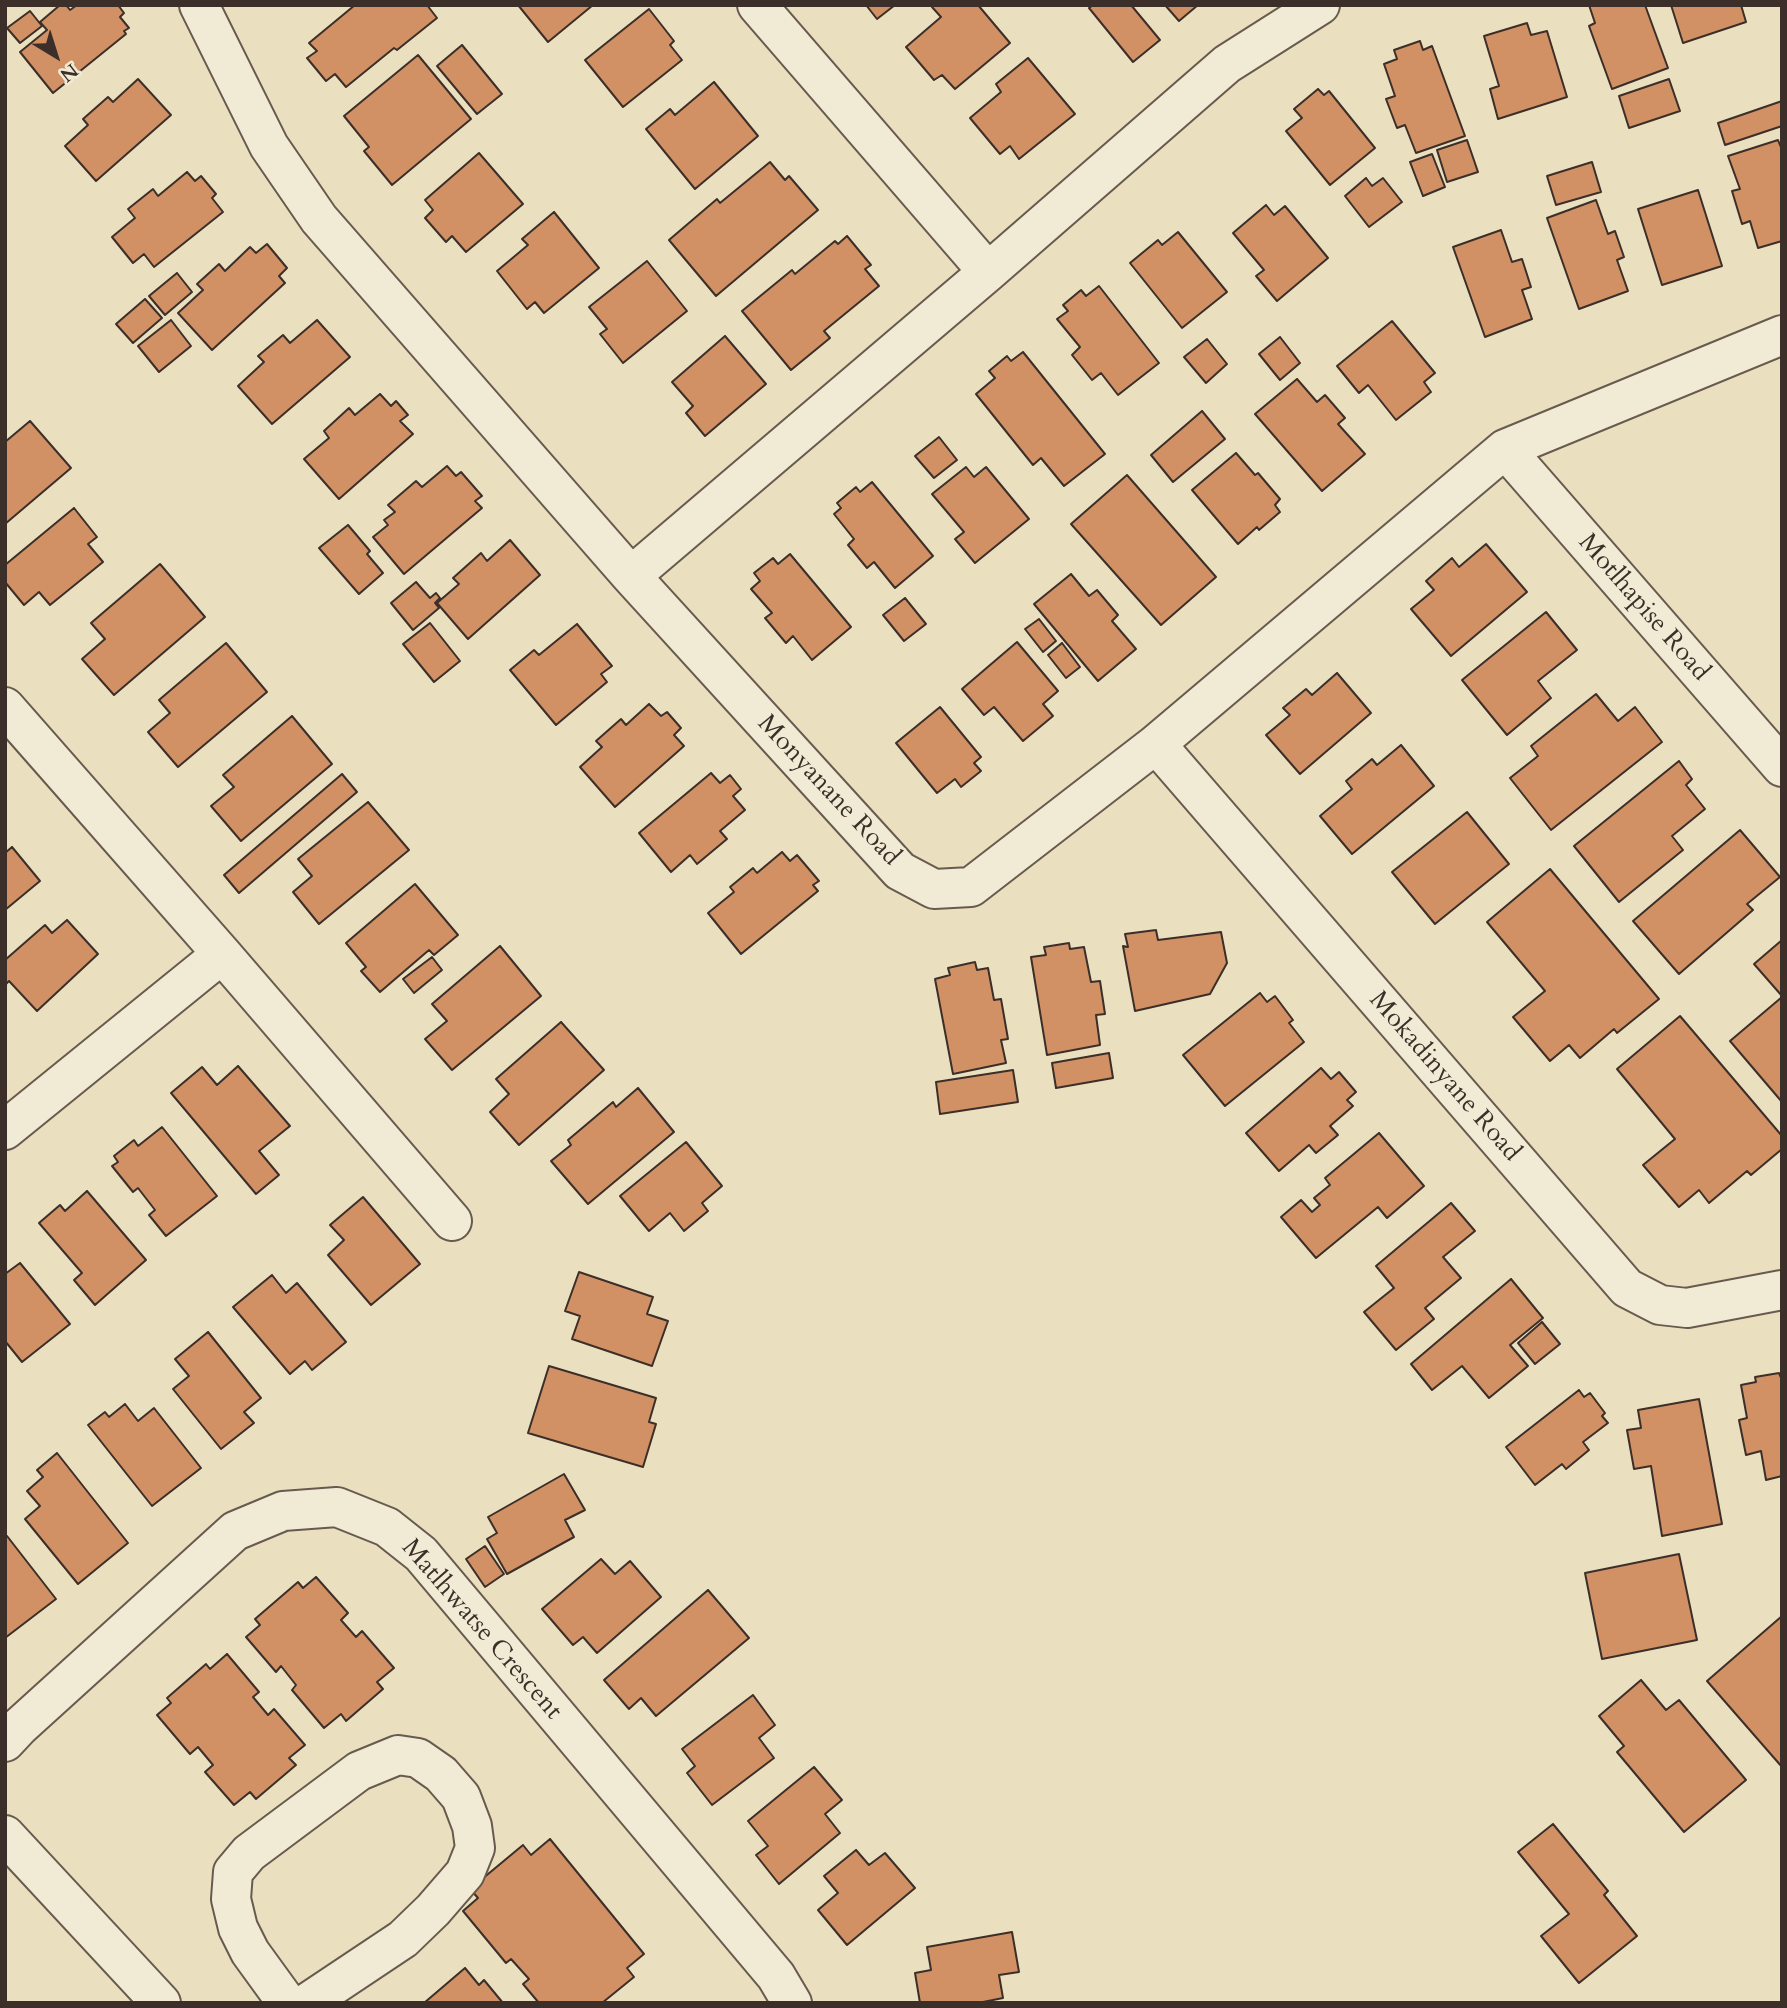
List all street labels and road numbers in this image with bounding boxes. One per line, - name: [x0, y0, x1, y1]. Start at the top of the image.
- street label: Motlhapise Road: [1571, 528, 1715, 688]
- street label: Monyanane Road: [750, 709, 906, 873]
- street label: Mokadinyane Road: [1362, 986, 1526, 1168]
- street label: Matlhwatse Crescent: [394, 1533, 568, 1727]

